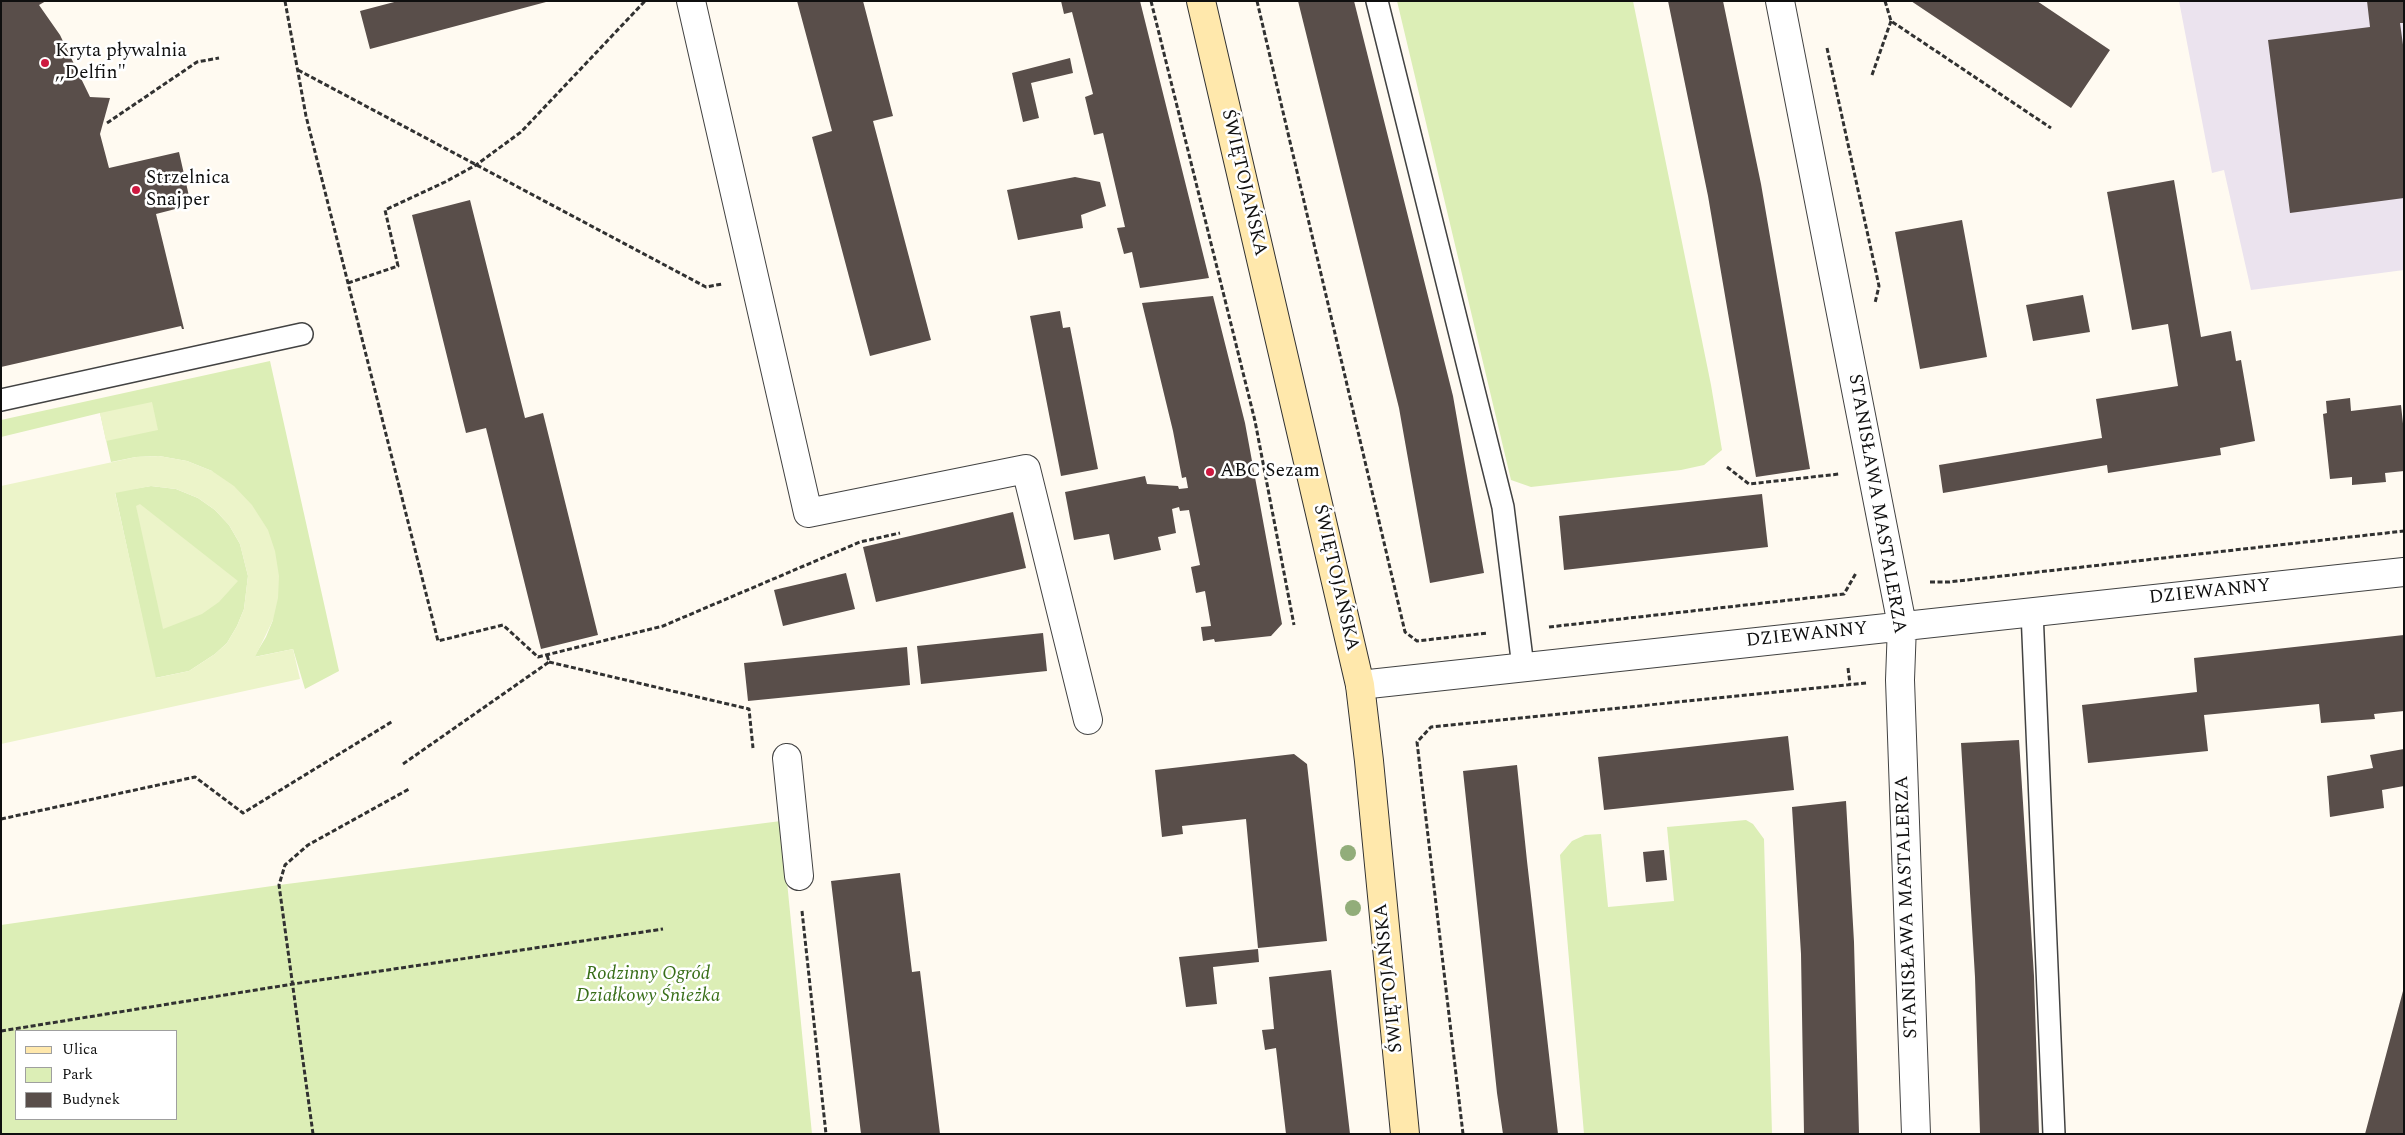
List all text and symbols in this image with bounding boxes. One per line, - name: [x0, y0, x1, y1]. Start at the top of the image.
- place label: Kryta pływalnia ,,Delfin": [55, 41, 187, 85]
- marker: Kryta pływalnia ,,Delfin": [39, 57, 51, 69]
- street label: ŚWIĘTOJAŃSKA: [1215, 107, 1271, 259]
- place label: Strzelnica Snajper: [146, 168, 230, 212]
- marker: Strzelnica Snajper: [130, 184, 142, 196]
- street label: STANISŁAWA MASTALERZA: [1842, 372, 1910, 636]
- place label: ABC Sezam: [1220, 461, 1320, 483]
- marker: ABC Sezam: [1204, 466, 1216, 478]
- street label: ŚWIĘTOJAŃSKA: [1307, 502, 1363, 654]
- street label: DZIEWANNY: [2148, 575, 2272, 611]
- street label: DZIEWANNY: [1745, 618, 1869, 654]
- street label: STANISŁAWA MASTALERZA: [1892, 775, 1924, 1039]
- street label: ŚWIĘTOJAŃSKA: [1371, 902, 1409, 1054]
- park label: Rodzinny Ogród Działkowy Śnieżka: [576, 964, 720, 1008]
- legend: [15, 1030, 178, 1120]
- text: Ulica: [62, 1038, 98, 1061]
- text: Park: [62, 1063, 93, 1086]
- text: Budynek: [62, 1088, 120, 1111]

